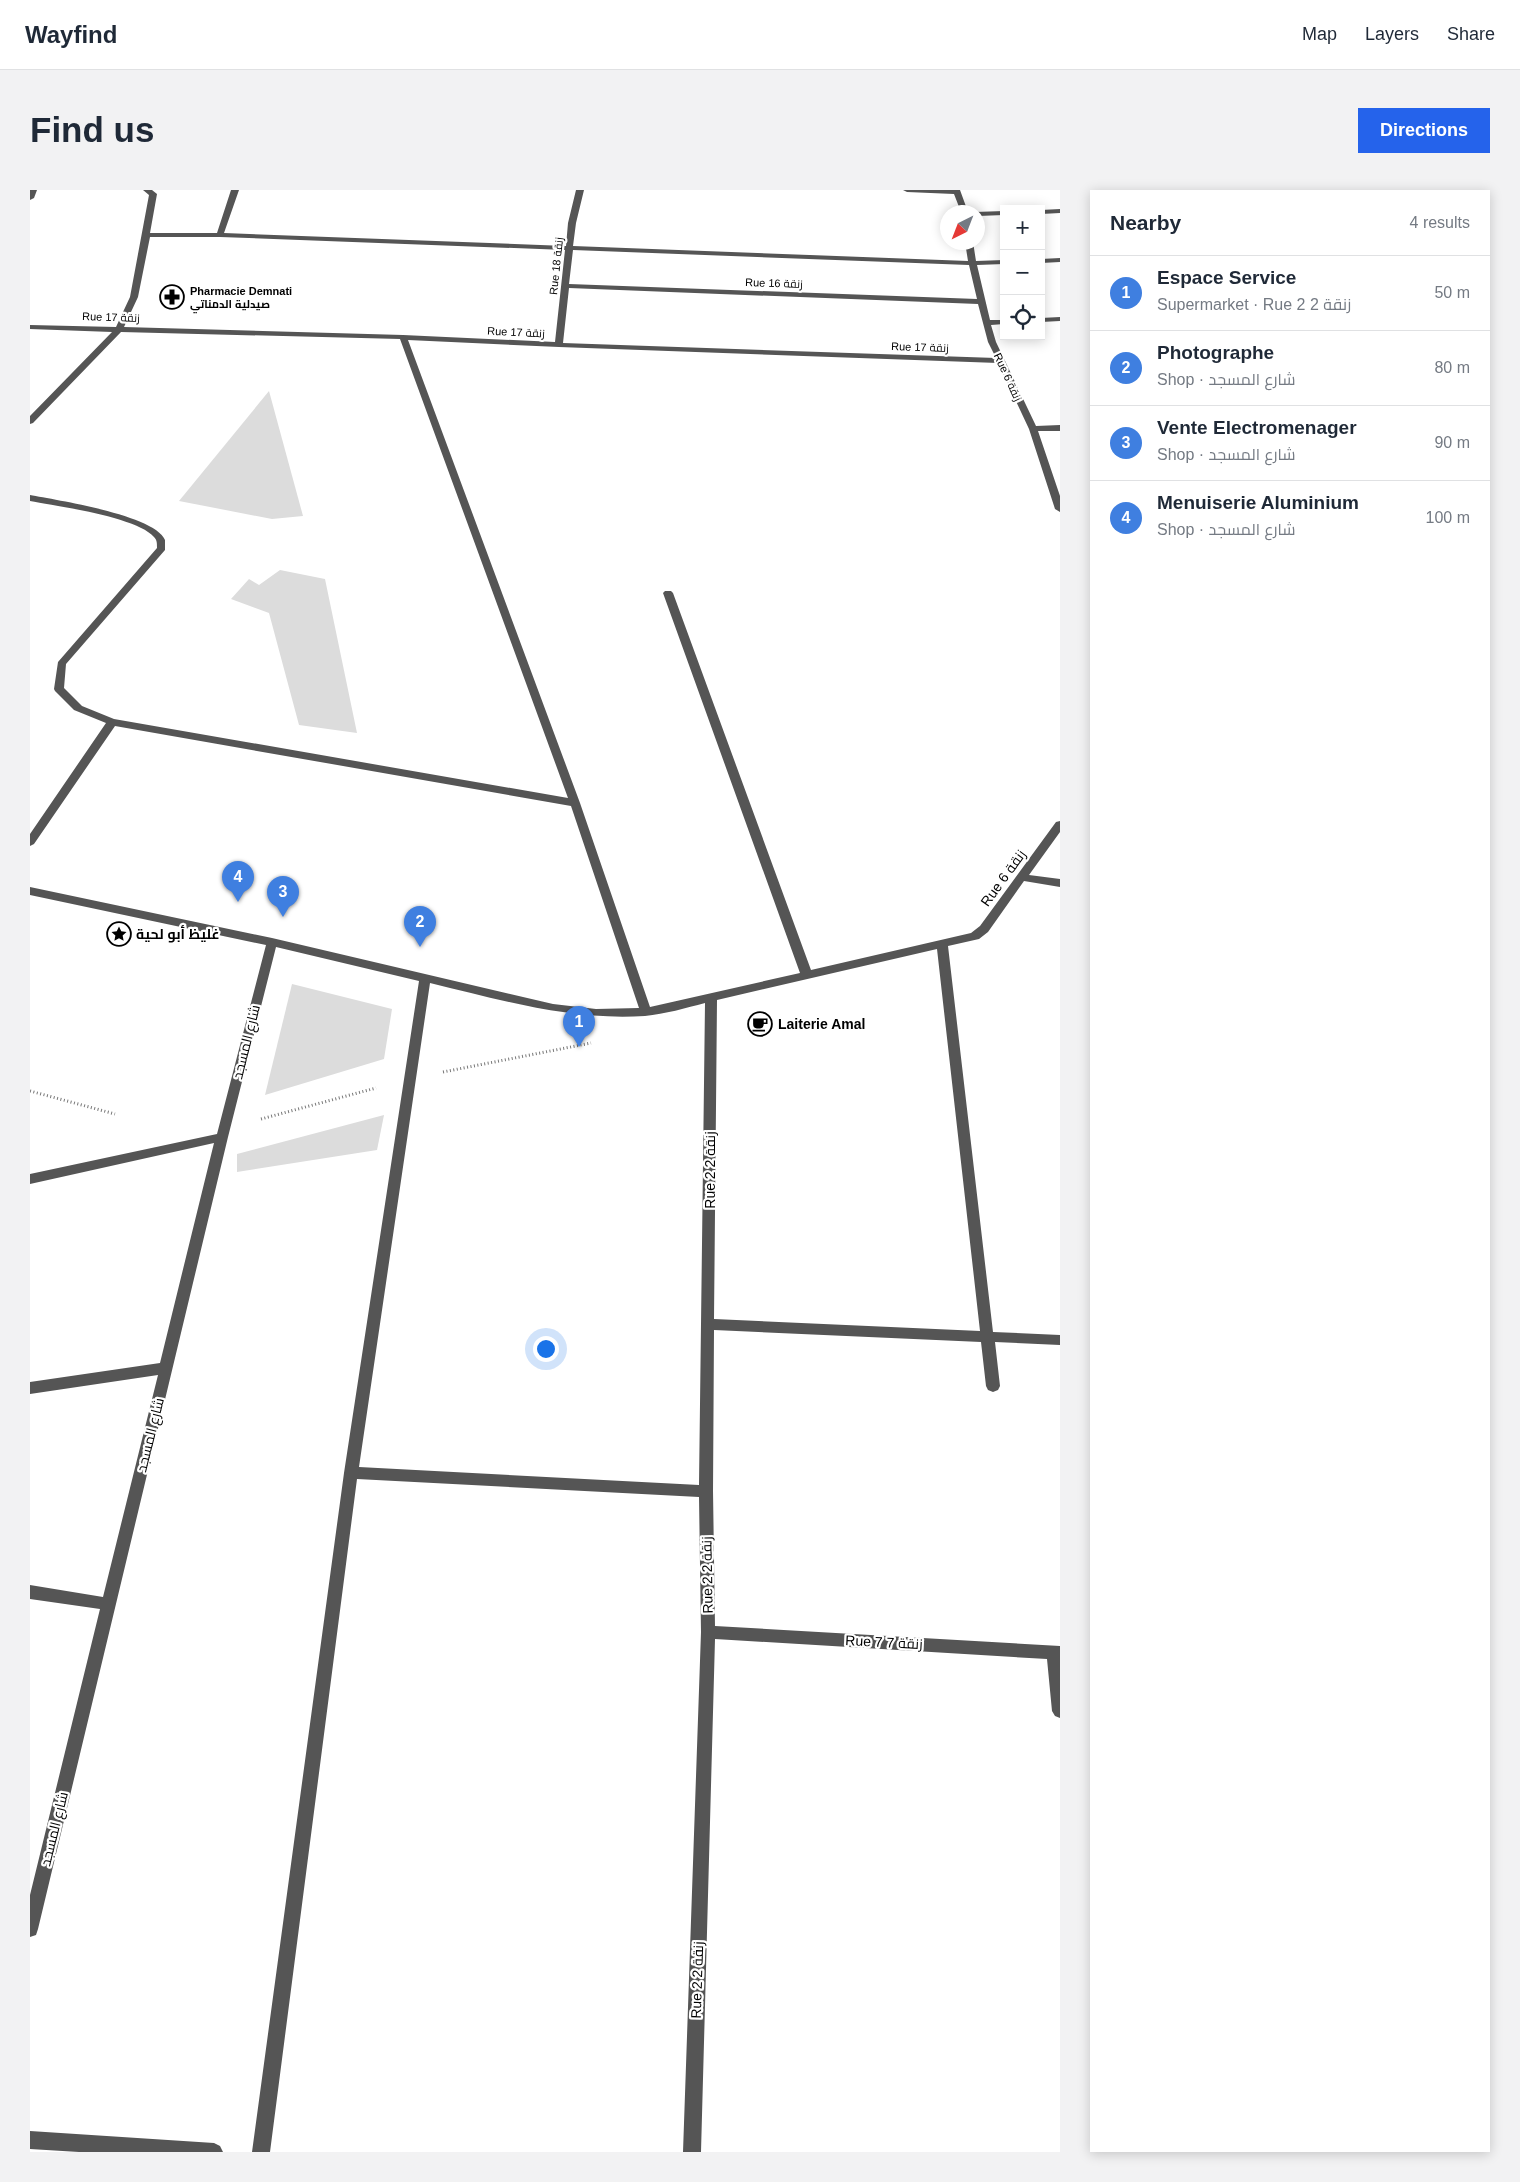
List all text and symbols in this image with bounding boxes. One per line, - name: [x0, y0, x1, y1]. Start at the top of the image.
- text: Wayfind: [25, 21, 117, 48]
- text: Map: [1302, 24, 1337, 44]
- text: Layers: [1365, 24, 1419, 44]
- text: Share: [1447, 24, 1495, 44]
- button: Directions: [1358, 108, 1490, 153]
- text: Find us: [30, 110, 154, 149]
- north arrow: [940, 205, 985, 250]
- map controls: [1000, 205, 1045, 340]
- button: +: [1000, 205, 1045, 250]
- text: Nearby: [1110, 211, 1181, 234]
- text: 4 results: [1410, 214, 1470, 231]
- street label: Rue 18 زنقة: [547, 237, 566, 295]
- button: −: [1000, 250, 1045, 295]
- text: Espace Service: [1157, 267, 1296, 288]
- street label: Rue 16 زنقة: [745, 276, 803, 291]
- pharmacy icon: Pharmacie Demnati صيدلية الدمناتي: [159, 284, 185, 310]
- text: 1: [1122, 284, 1130, 301]
- text: 50 m: [1434, 284, 1470, 301]
- place label: Pharmacie Demnati صيدلية الدمناتي: [190, 285, 292, 314]
- button: locate: [1000, 295, 1045, 340]
- text: Supermarket · Rue 2 زنقة 2: [1157, 296, 1351, 313]
- street label: Rue 17 زنقة: [82, 310, 140, 325]
- street label: Rue 17 زنقة: [487, 324, 545, 341]
- street label: Rue 17 زنقة: [891, 340, 949, 355]
- text: Photographe: [1157, 342, 1274, 363]
- street label: Rue 6 زنقة: [991, 351, 1024, 403]
- text: 2: [1122, 359, 1130, 376]
- text: 80 m: [1434, 359, 1470, 376]
- text: Shop · شارع المسجد: [1157, 371, 1296, 388]
- text: Vente Electromenager: [1157, 417, 1357, 438]
- text: 3: [1122, 434, 1130, 451]
- text: 90 m: [1434, 434, 1470, 451]
- text: Shop · شارع المسجد: [1157, 446, 1296, 463]
- text: Menuiserie Aluminium: [1157, 492, 1359, 513]
- text: 4: [1122, 509, 1130, 526]
- text: 100 m: [1426, 509, 1470, 526]
- text: Shop · شارع المسجد: [1157, 521, 1296, 538]
- street label: Rue 6 زنقة: [977, 847, 1029, 909]
- pin: 4: [222, 861, 254, 902]
- pin: 3: [267, 876, 299, 917]
- pin: 2: [404, 906, 436, 947]
- place icon: غليظ أبو لحية: [106, 921, 132, 947]
- place label: غليظ أبو لحية: [136, 925, 220, 943]
- street label: شارع المسجد: [229, 1003, 264, 1081]
- pin: 1: [563, 1006, 595, 1047]
- cafe icon: Laiterie Amal: [747, 1011, 773, 1037]
- place label: Laiterie Amal: [778, 1016, 865, 1032]
- street label: Rue 2 زنقة 2: [702, 1131, 718, 1209]
- your location: [533, 1336, 559, 1362]
- street label: شارع المسجد: [133, 1396, 168, 1474]
- street label: Rue 2 زنقة 2: [698, 1536, 716, 1614]
- street label: Rue 7 زنقة 7: [845, 1632, 923, 1652]
- street label: شارع المسجد: [37, 1790, 72, 1868]
- street label: Rue 2 زنقة 2: [688, 1941, 706, 2019]

